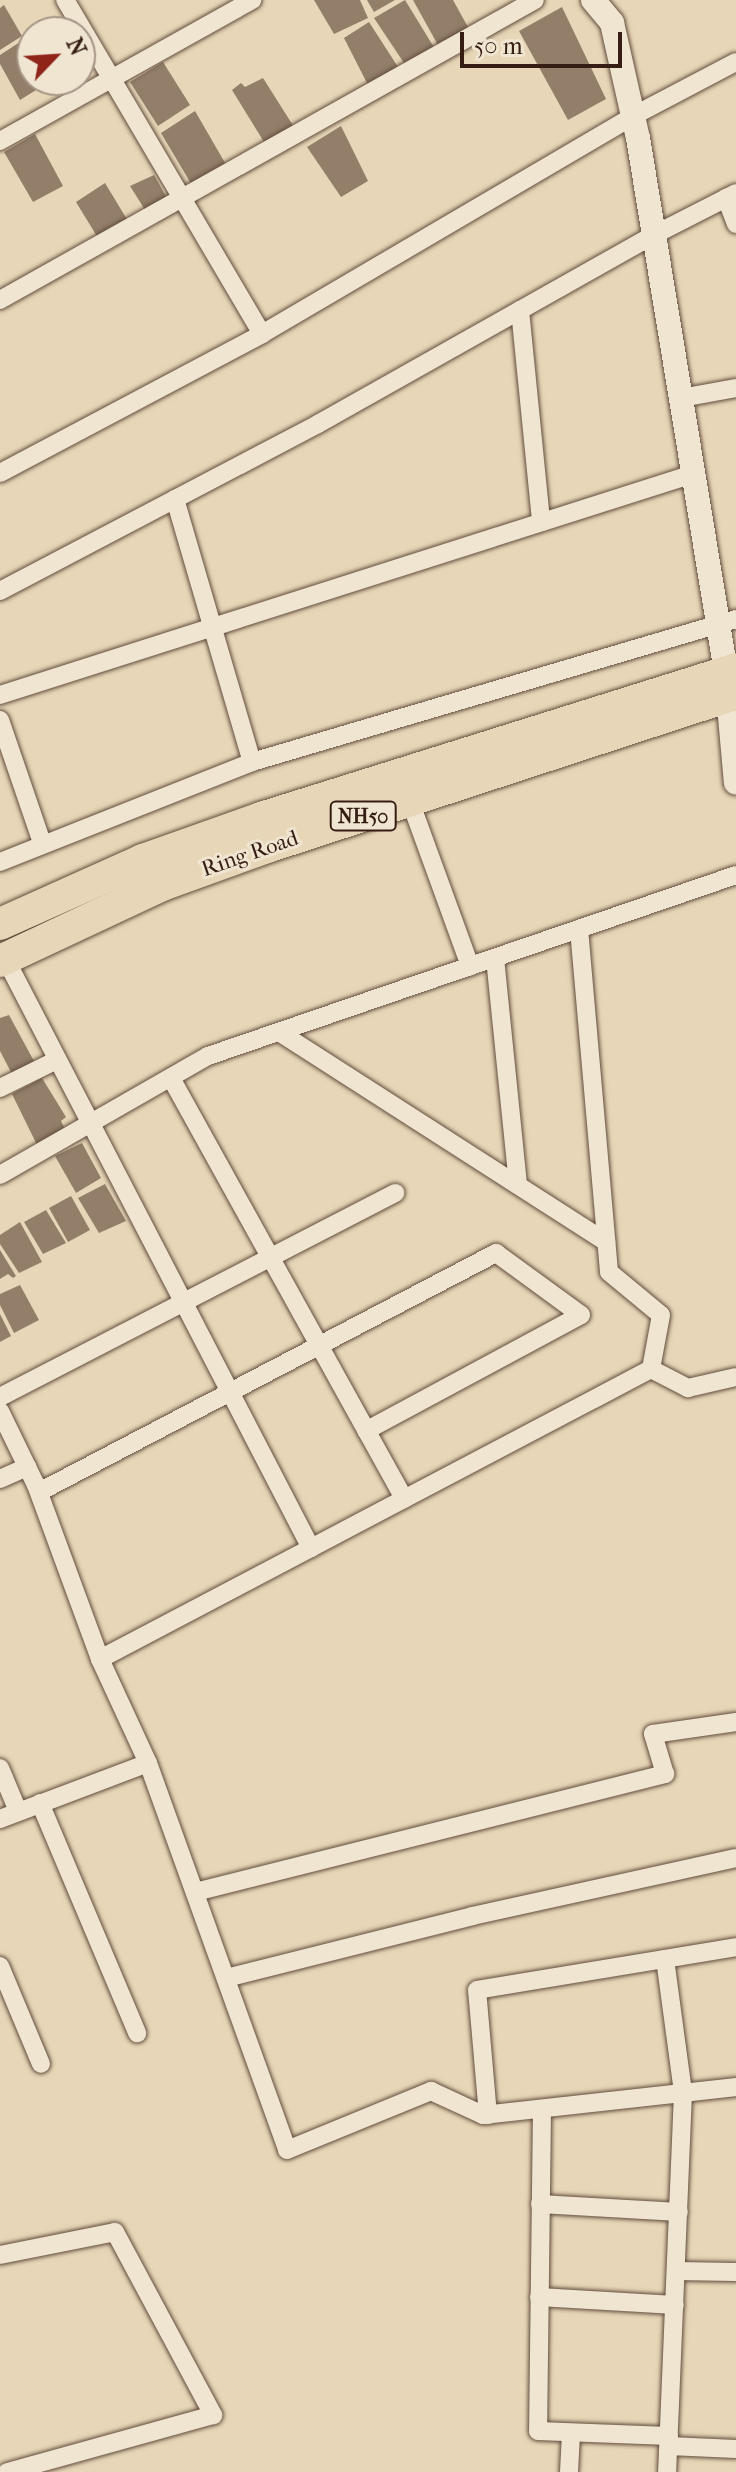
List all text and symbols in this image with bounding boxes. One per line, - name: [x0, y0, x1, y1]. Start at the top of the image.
- north arrow: [16, 16, 96, 96]
- scale bar: [464, 16, 626, 66]
- text: 50 m: [474, 32, 523, 60]
- text: N: [61, 34, 91, 60]
- road number: NH50: [329, 800, 397, 832]
- street label: Ring Road: [198, 825, 302, 883]

